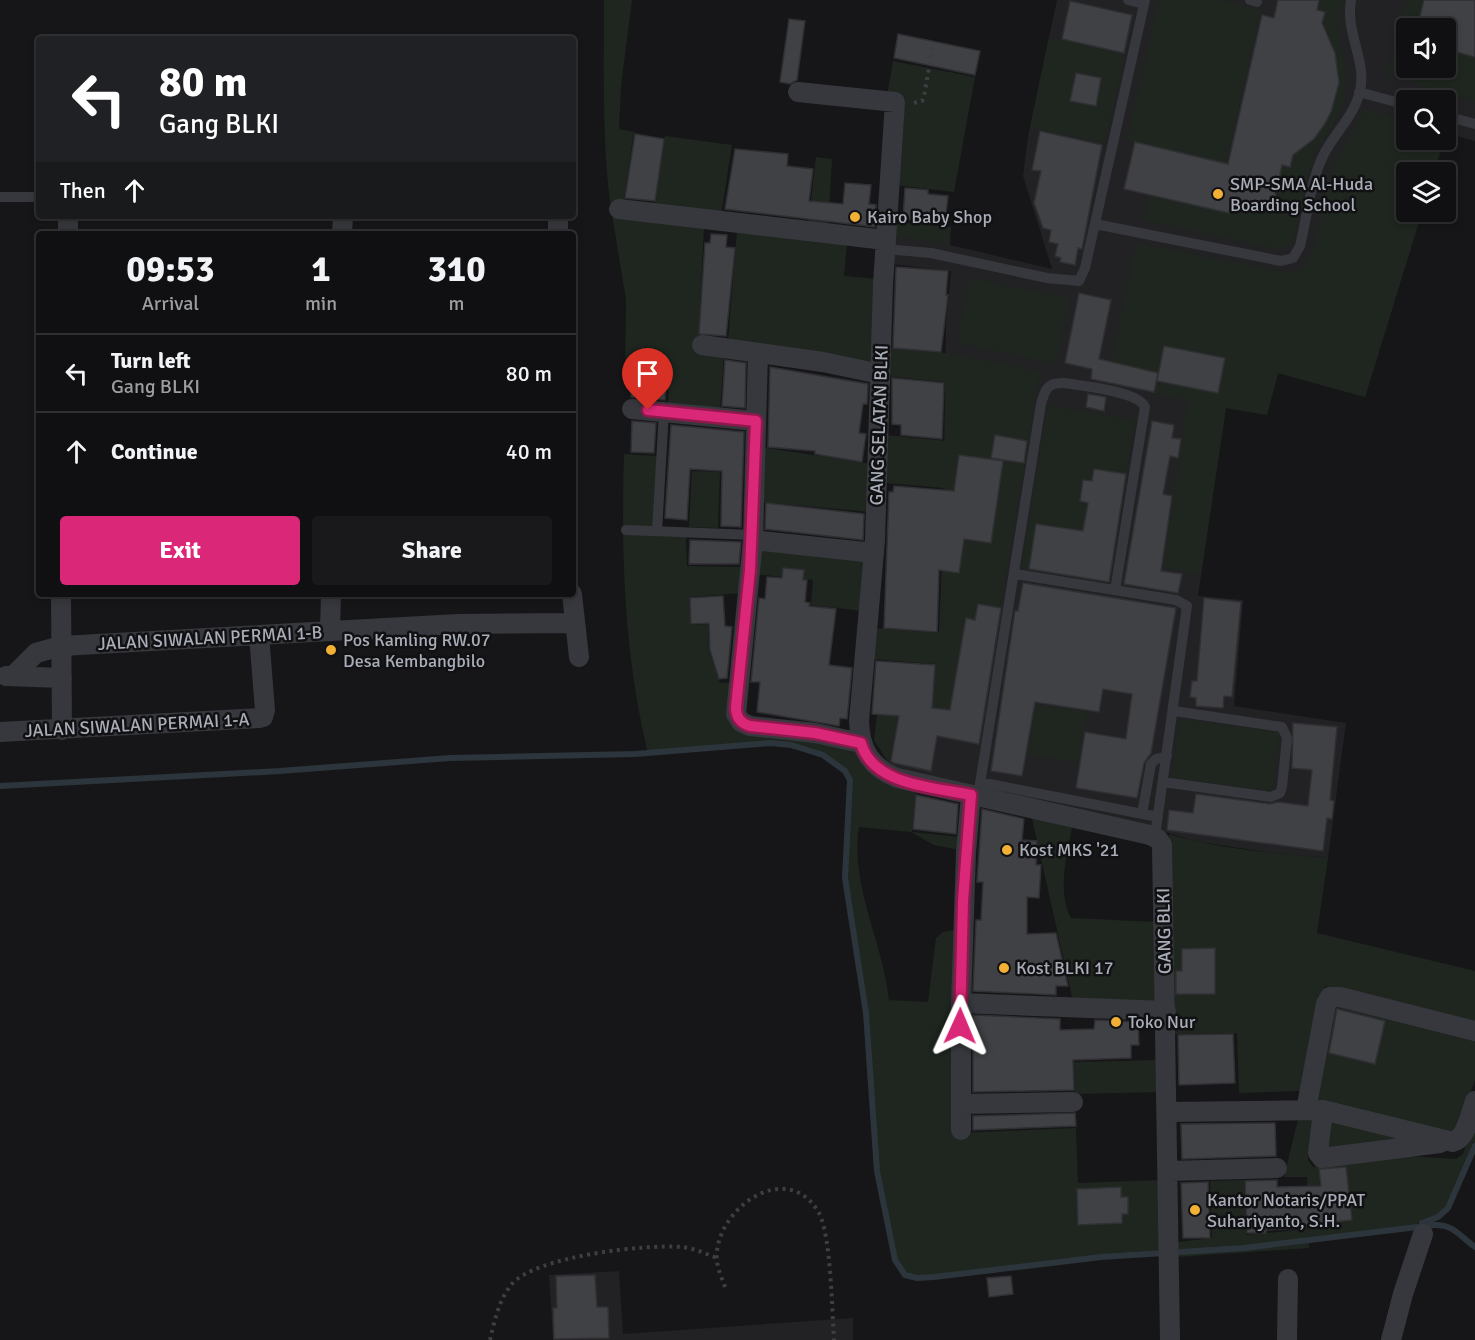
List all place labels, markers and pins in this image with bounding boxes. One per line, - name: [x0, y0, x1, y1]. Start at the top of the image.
- place label: SMP-SMA Al-Huda Boarding School: [1230, 173, 1373, 216]
- marker: SMP-SMA Al-Huda Boarding School: [1211, 187, 1225, 201]
- place label: Kairo Baby Shop: [867, 206, 992, 228]
- marker: Kairo Baby Shop: [848, 210, 862, 224]
- pin: [622, 348, 673, 410]
- place label: Pos Kamling RW.07 Desa Kembangbilo: [343, 629, 490, 672]
- marker: Pos Kamling RW.07 Desa Kembangbilo: [324, 643, 338, 657]
- place label: Kost MKS '21: [1019, 839, 1119, 861]
- marker: Kost MKS '21: [1000, 843, 1014, 857]
- place label: Kost BLKI 17: [1016, 957, 1113, 979]
- marker: Kost BLKI 17: [997, 961, 1011, 975]
- place label: Toko Nur: [1128, 1011, 1196, 1033]
- marker: Toko Nur: [1109, 1015, 1123, 1029]
- place label: Kantor Notaris/PPAT Suhariyanto, S.H.: [1207, 1189, 1365, 1232]
- marker: Kantor Notaris/PPAT Suhariyanto, S.H.: [1188, 1203, 1202, 1217]

